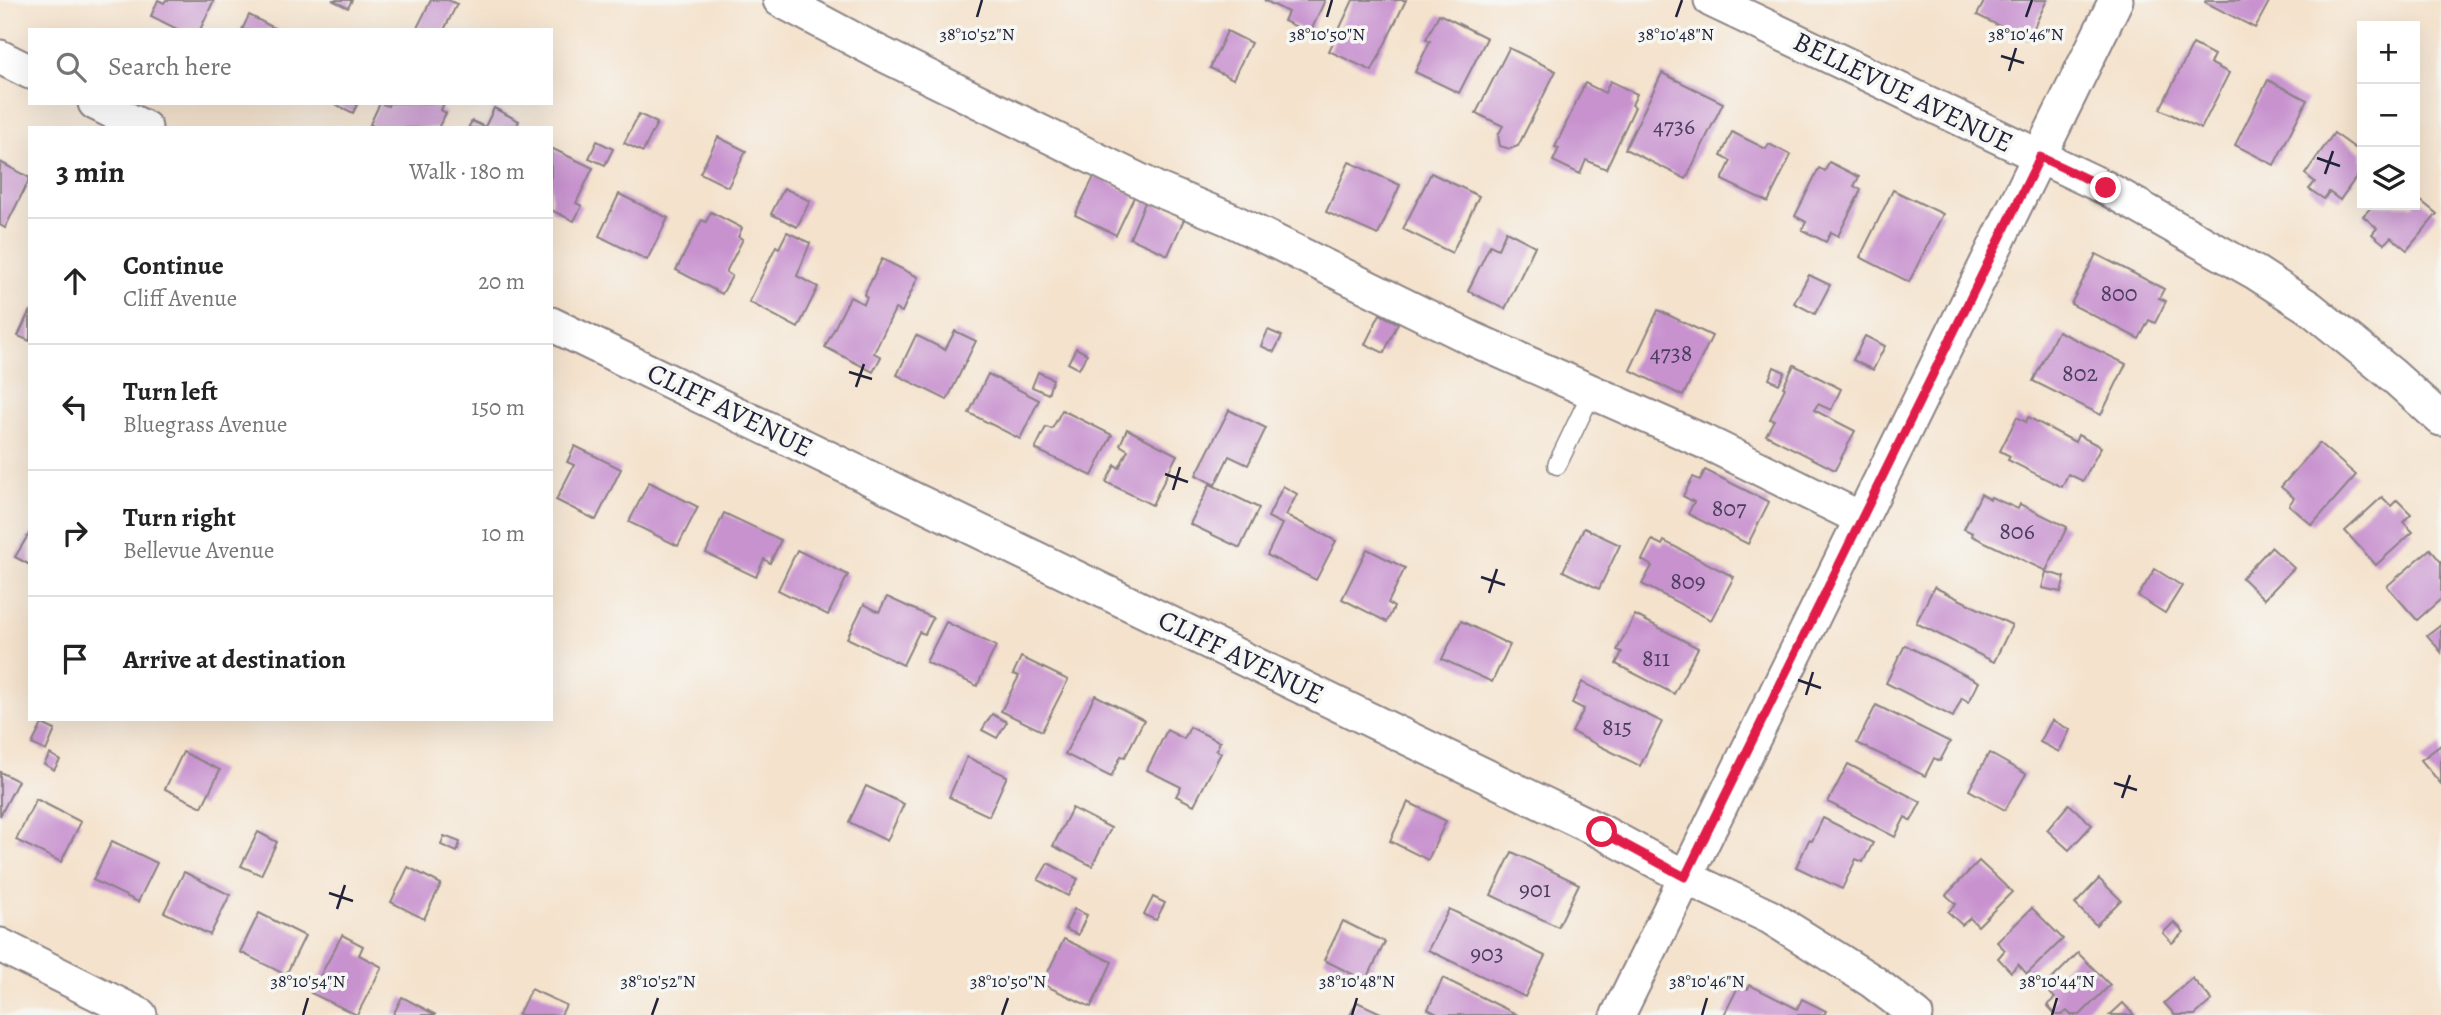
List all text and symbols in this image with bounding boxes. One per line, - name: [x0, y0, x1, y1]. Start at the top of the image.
- map controls: [2357, 21, 2420, 210]
- button: +: [2357, 21, 2420, 84]
- text: 38°10'52"N: [939, 22, 1015, 46]
- text: 38°10'50"N: [1289, 22, 1365, 46]
- text: 38°10'48"N: [1638, 22, 1714, 46]
- street label: BELLEVUE AVENUE: [1787, 22, 2019, 162]
- text: 38°10'46"N: [1988, 22, 2064, 46]
- search box: [28, 28, 553, 105]
- icon: search: [52, 48, 90, 86]
- text: Search here: [108, 49, 232, 84]
- button: −: [2357, 84, 2420, 147]
- house number: 4736: [1653, 110, 1695, 142]
- button: layers: [2357, 147, 2420, 210]
- text: 3 min: [56, 152, 125, 192]
- text: Walk · 180 m: [409, 156, 525, 187]
- route end: [2090, 172, 2121, 203]
- text: Continue: [123, 248, 224, 283]
- icon: ahead: [56, 262, 94, 300]
- text: 20 m: [478, 266, 525, 297]
- house number: 800: [2100, 277, 2138, 309]
- text: Cliff Avenue: [123, 283, 237, 314]
- house number: 4738: [1650, 337, 1692, 369]
- street label: CLIFF AVENUE: [641, 353, 819, 467]
- house number: 802: [2062, 357, 2098, 389]
- text: Turn left: [123, 374, 218, 409]
- icon: left: [56, 388, 94, 426]
- text: 150 m: [471, 392, 525, 423]
- text: Bluegrass Avenue: [123, 409, 287, 440]
- house number: 807: [1712, 492, 1747, 524]
- text: Turn right: [123, 500, 236, 535]
- icon: right: [56, 514, 94, 552]
- house number: 806: [1999, 515, 2035, 547]
- text: 10 m: [481, 518, 525, 549]
- text: Bellevue Avenue: [123, 535, 274, 566]
- house number: 809: [1670, 565, 1706, 597]
- street label: CLIFF AVENUE: [1152, 600, 1330, 714]
- icon: arrive: [56, 640, 94, 678]
- text: Arrive at destination: [123, 642, 346, 677]
- house number: 811: [1642, 642, 1670, 674]
- house number: 815: [1602, 711, 1632, 743]
- route start: [1586, 816, 1617, 847]
- house number: 901: [1519, 873, 1551, 905]
- house number: 903: [1470, 937, 1504, 969]
- text: 38°10'54"N: [271, 969, 345, 993]
- text: 38°10'52"N: [620, 969, 696, 993]
- text: 38°10'50"N: [970, 969, 1046, 993]
- text: 38°10'48"N: [1319, 969, 1395, 993]
- text: 38°10'46"N: [1669, 969, 1745, 993]
- text: 38°10'44"N: [2019, 969, 2095, 993]

